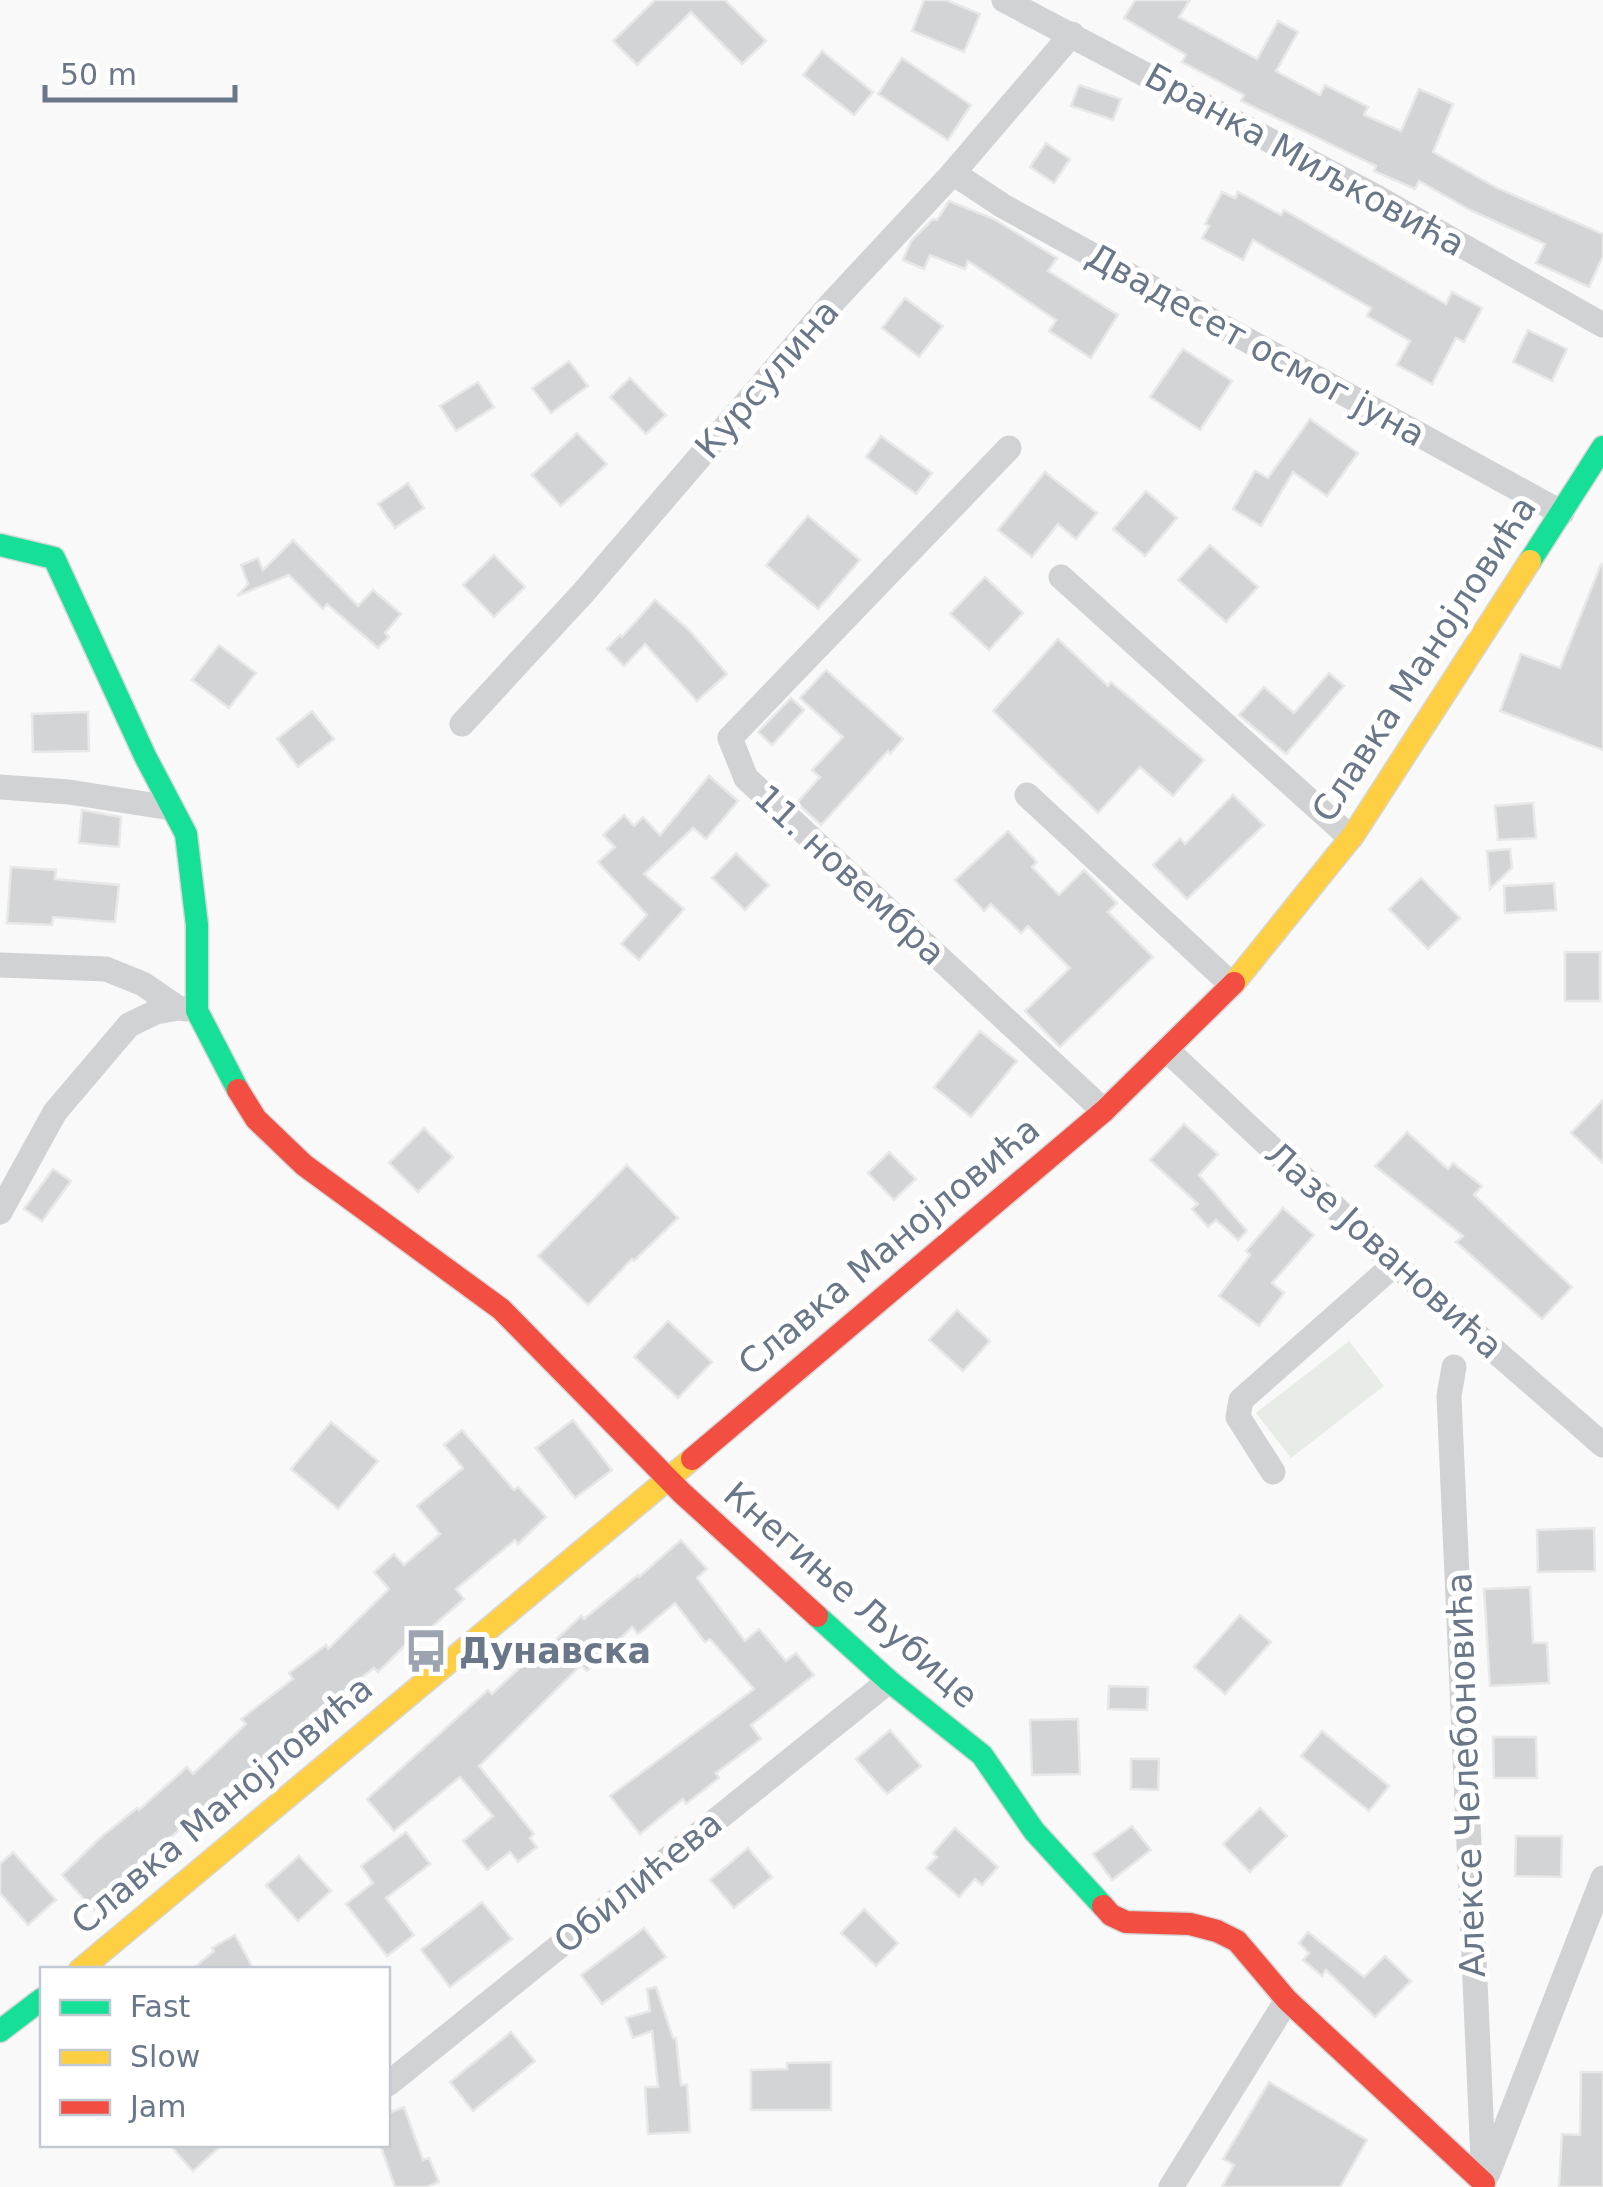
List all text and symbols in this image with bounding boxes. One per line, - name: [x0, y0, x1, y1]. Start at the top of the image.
- scale bar: [45, 40, 235, 102]
- street label: Бранка Миљковића: [1138, 55, 1472, 265]
- text: 50 m: [60, 57, 137, 92]
- street label: Двадесет осмог јуна: [1080, 235, 1432, 455]
- street label: Курсулина: [687, 291, 847, 467]
- street label: Славка Манојловића: [1304, 489, 1544, 829]
- street label: 11. новембра: [747, 777, 953, 973]
- street label: Славка Манојловића: [731, 1109, 1047, 1383]
- street label: Лазе Јовановића: [1257, 1133, 1511, 1367]
- street label: Кнегиње Љубице: [716, 1474, 986, 1716]
- street label: Алексе Челебоновића: [1439, 1572, 1493, 1978]
- bus stop icon: Дунавска: [402, 1627, 450, 1675]
- place label: Дунавска: [459, 1631, 651, 1671]
- street label: Славка Манојловића: [64, 1668, 380, 1942]
- street label: Обилићева: [546, 1802, 730, 1962]
- legend: [40, 1967, 390, 2147]
- text: Fast: [130, 1989, 191, 2024]
- text: Slow: [130, 2039, 200, 2074]
- text: Jam: [128, 2089, 186, 2124]

